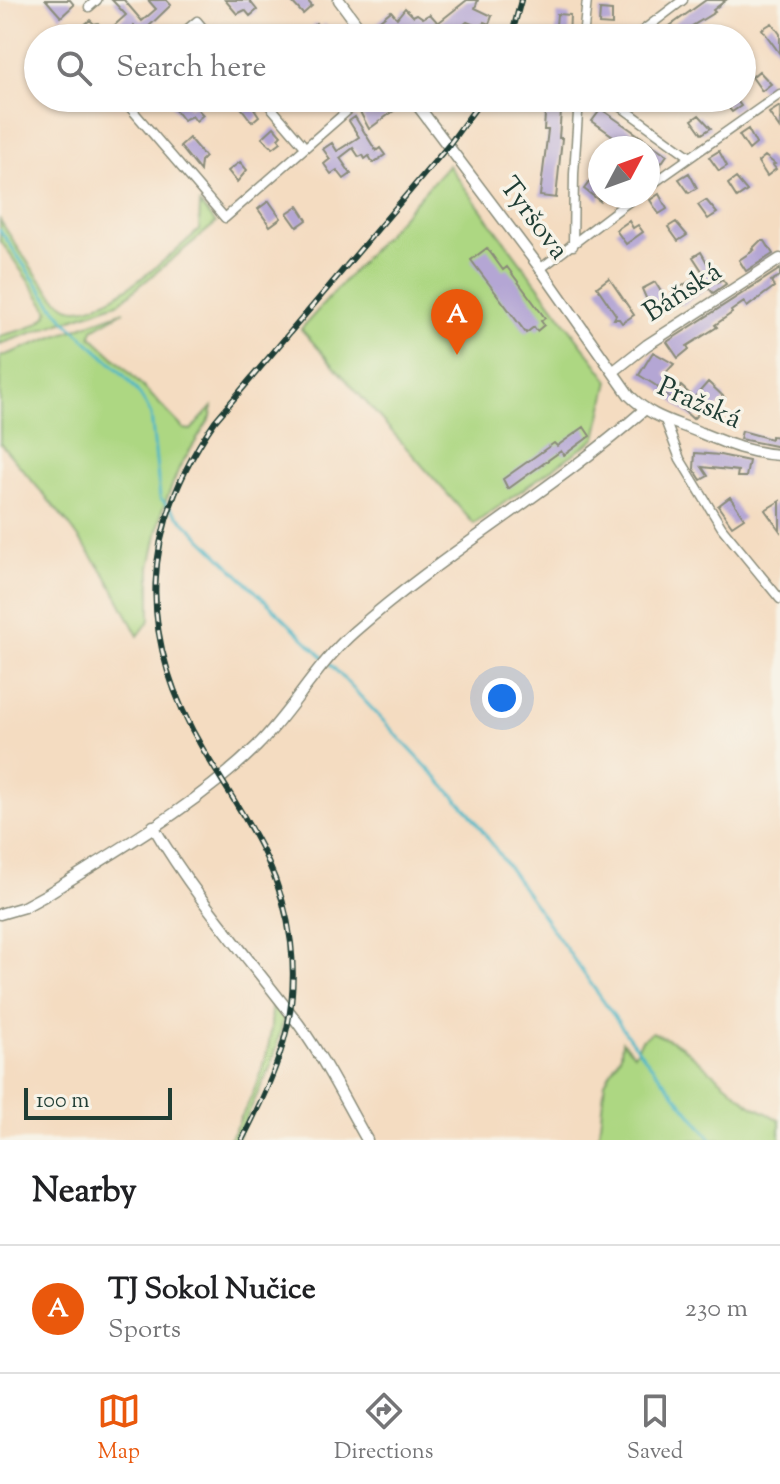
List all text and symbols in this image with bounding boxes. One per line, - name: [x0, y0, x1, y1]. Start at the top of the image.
- search box: [24, 24, 756, 112]
- icon: search: [52, 46, 96, 90]
- text: Search here: [116, 47, 266, 90]
- north arrow: [588, 136, 660, 208]
- street label: Tyršova: [489, 169, 578, 269]
- street label: Báňská: [636, 253, 730, 333]
- pin: A: [431, 289, 483, 355]
- street label: Pražská: [650, 368, 748, 440]
- your location: [482, 678, 522, 718]
- scale bar: [24, 1084, 172, 1120]
- text: 100 m: [36, 1086, 89, 1118]
- text: Nearby: [32, 1168, 137, 1217]
- text: TJ Sokol Nučice: [108, 1269, 316, 1312]
- text: A: [47, 1291, 69, 1328]
- text: 230 m: [685, 1291, 748, 1328]
- text: Sports: [108, 1312, 181, 1349]
- tab: Map: [97, 1389, 141, 1469]
- tab: Directions: [334, 1389, 433, 1469]
- tab: Saved: [627, 1389, 683, 1469]

